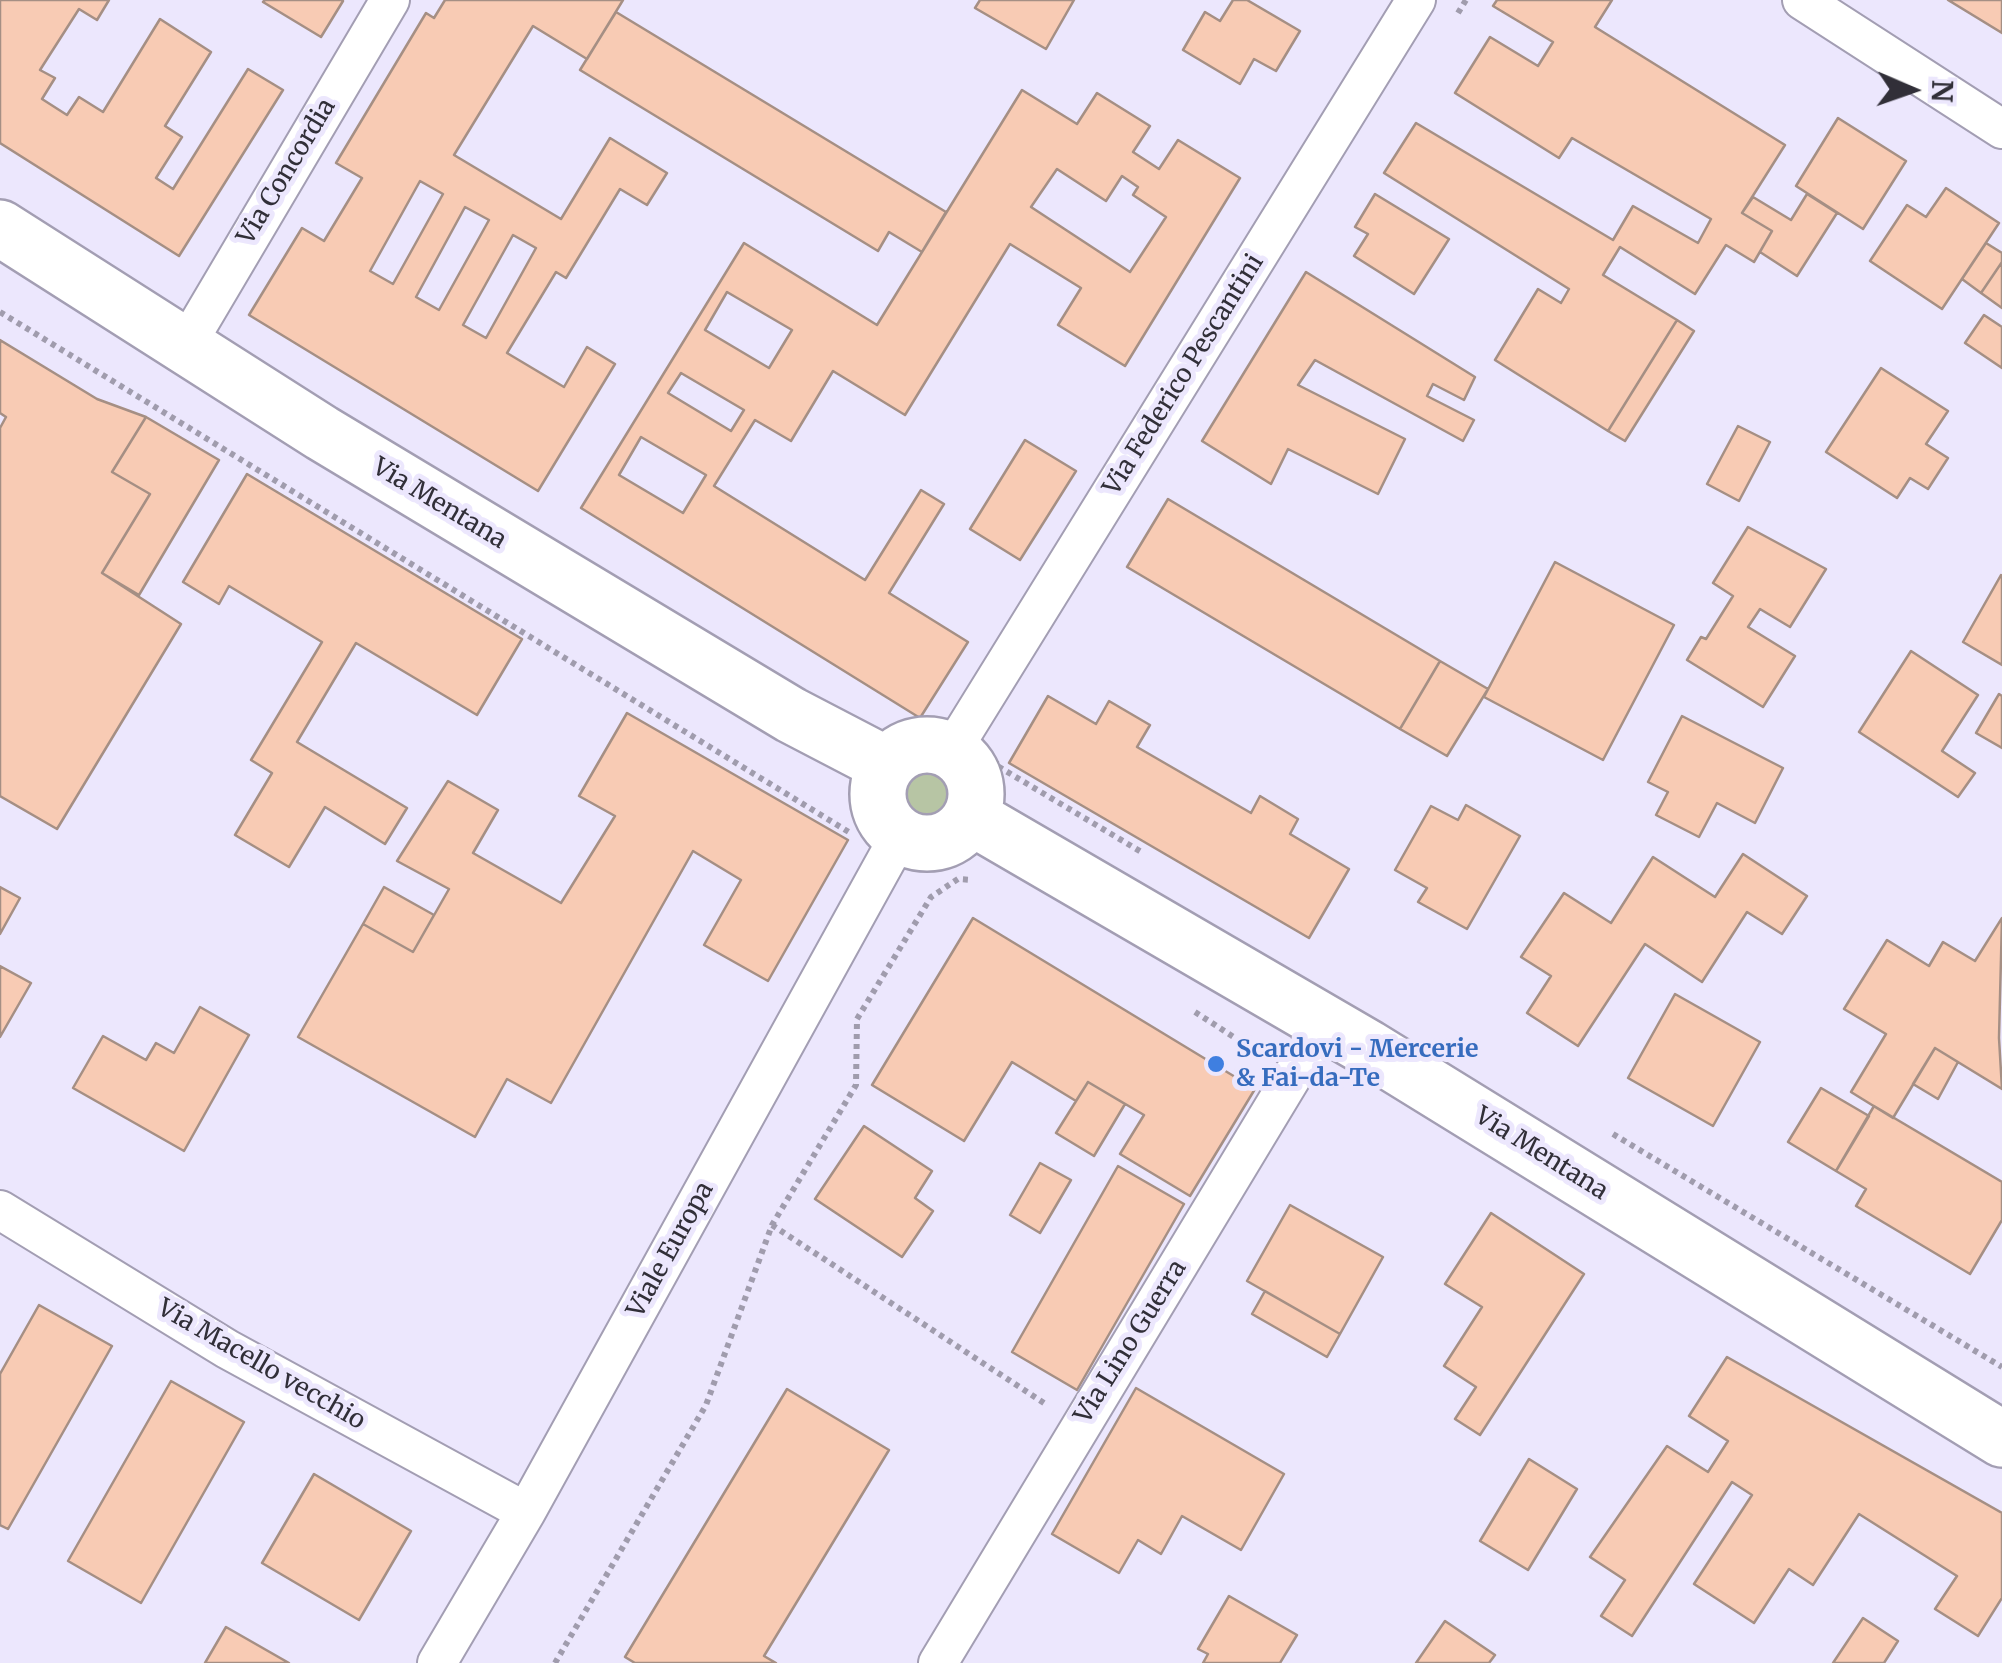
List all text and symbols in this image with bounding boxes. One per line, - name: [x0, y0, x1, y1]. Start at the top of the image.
- north arrow: [1862, 40, 1962, 140]
- text: N: [1924, 79, 1960, 103]
- street label: Via Concordia: [232, 94, 342, 250]
- street label: Via Federico Pescantini: [1098, 249, 1270, 501]
- street label: Via Mentana: [367, 452, 511, 556]
- place label: Scardovi - Mercerie & Fai-da-Te: [1236, 1035, 1479, 1094]
- marker: Scardovi - Mercerie & Fai-da-Te: [1205, 1053, 1227, 1075]
- street label: Via Mentana: [1469, 1101, 1613, 1207]
- street label: Viale Europa: [621, 1177, 721, 1323]
- street label: Via Lino Guerra: [1069, 1255, 1193, 1429]
- street label: Via Macello vecchio: [152, 1293, 370, 1437]

